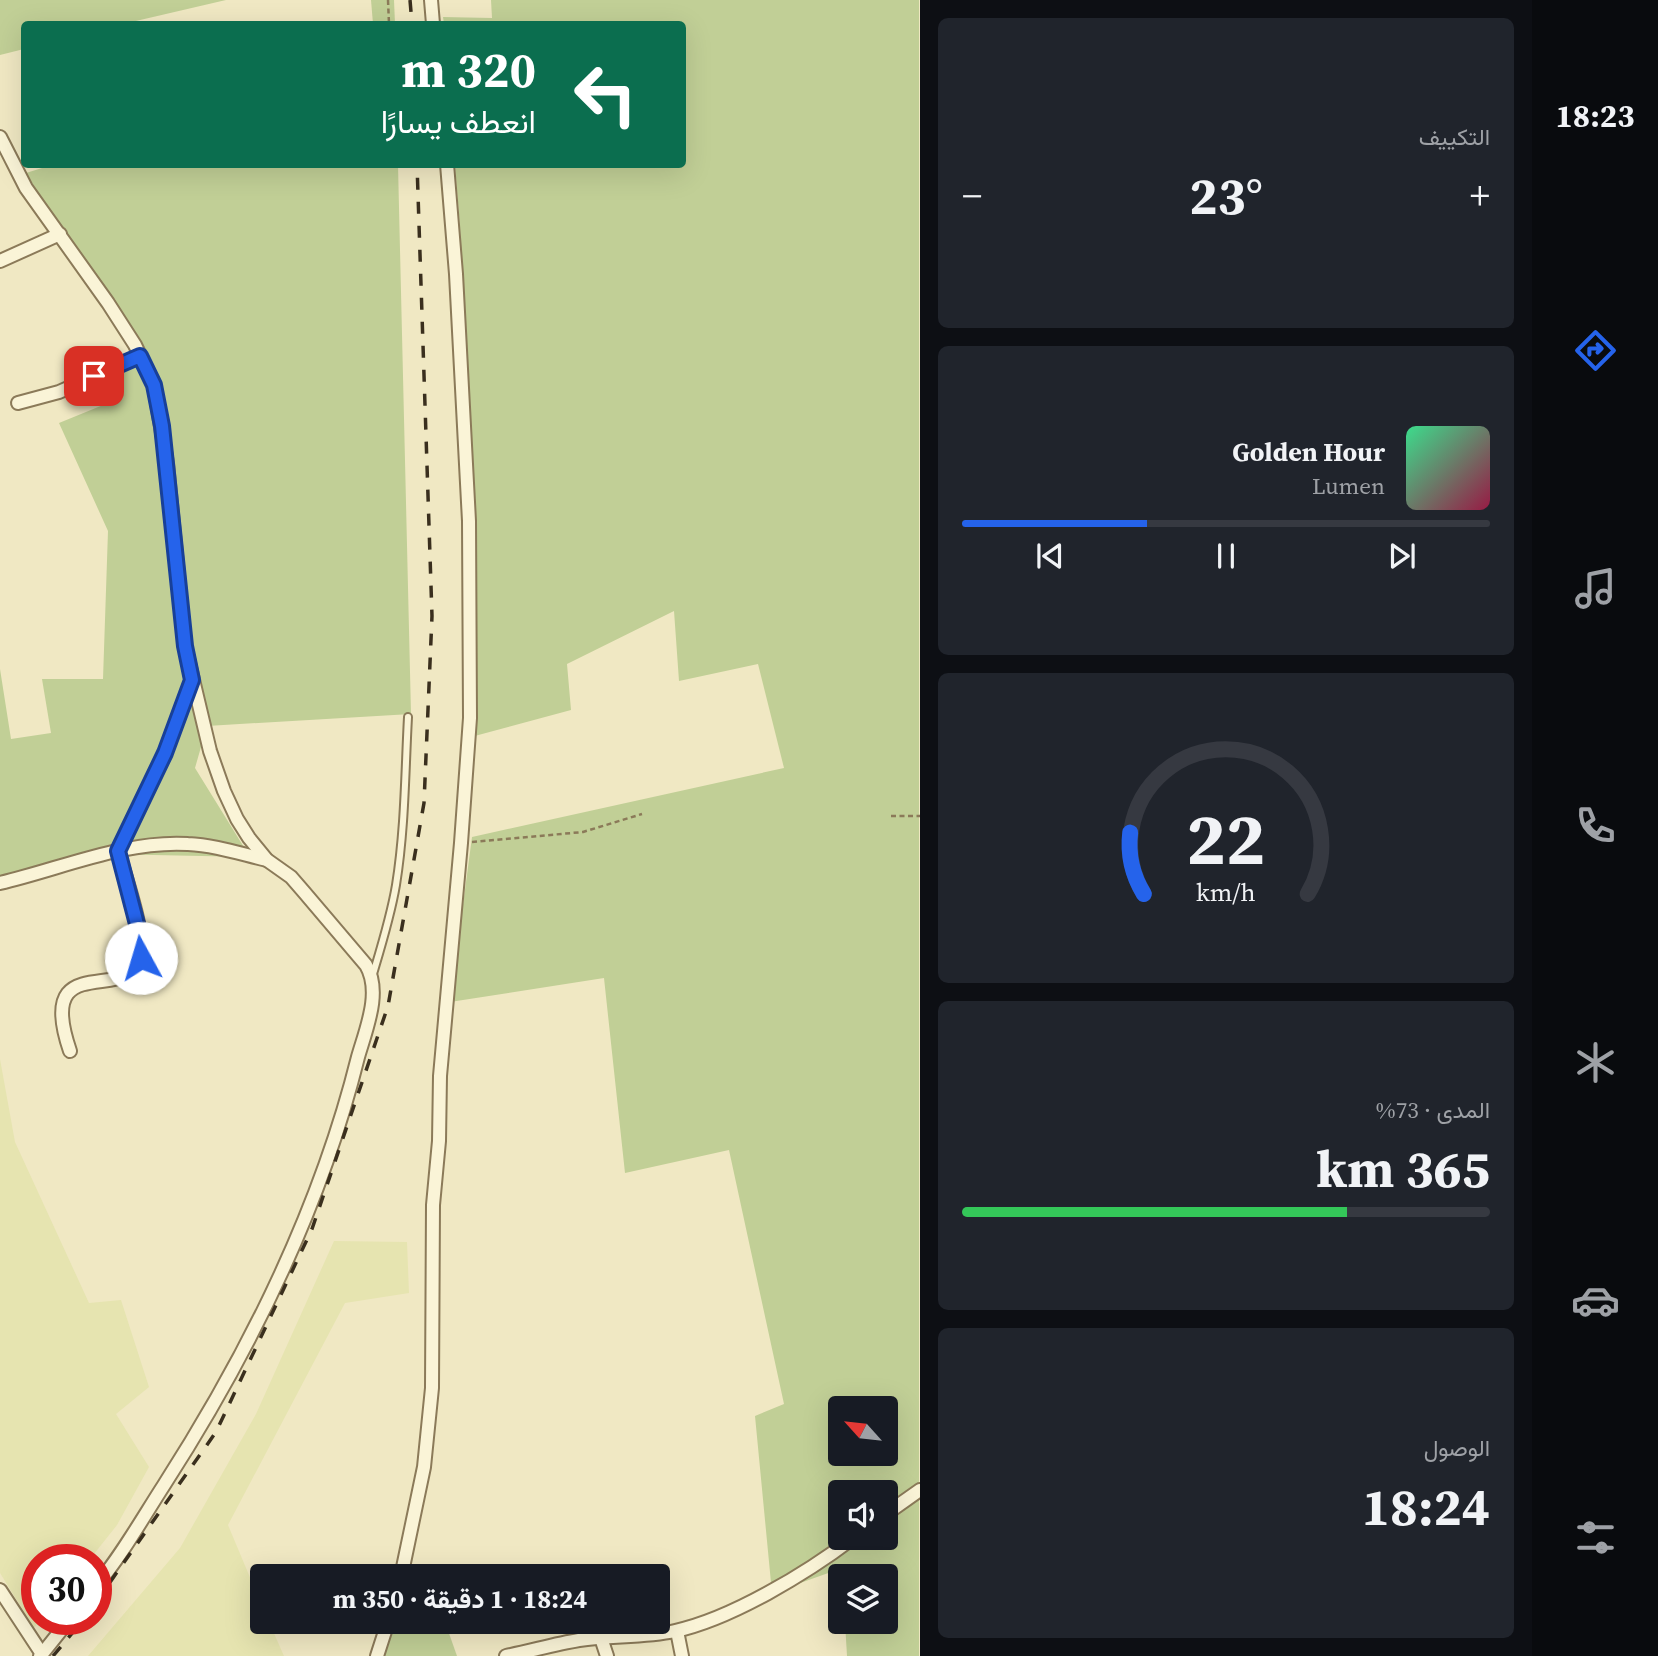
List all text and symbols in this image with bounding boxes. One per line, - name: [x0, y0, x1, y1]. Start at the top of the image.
- text: 320 m: [401, 36, 536, 103]
- icon: left: [560, 49, 651, 140]
- text: 18:23: [1556, 94, 1635, 138]
- text: انعطف يسارًا: [381, 100, 536, 144]
- text: التكييف: [1419, 121, 1490, 153]
- text: 23°: [1189, 160, 1263, 231]
- text: −: [962, 170, 982, 222]
- text: +: [1470, 170, 1490, 222]
- icon: directions: [1571, 326, 1620, 375]
- pin: [64, 346, 124, 406]
- icon: arrive: [75, 357, 113, 395]
- text: Golden Hour: [1232, 434, 1385, 470]
- text: Lumen: [1312, 470, 1385, 502]
- icon: previous: [1031, 537, 1069, 575]
- icon: pause: [1207, 537, 1245, 575]
- icon: next: [1383, 537, 1421, 575]
- icon: music: [1571, 564, 1620, 613]
- text: 22: [1187, 789, 1265, 888]
- icon: phone: [1571, 801, 1620, 850]
- text: km/h: [1196, 875, 1256, 909]
- position arrow: [104, 921, 178, 995]
- icon: climate: [1571, 1038, 1620, 1087]
- text: المدى · 73%: [1376, 1094, 1490, 1126]
- text: 365 km: [1316, 1133, 1490, 1204]
- icon: car: [1571, 1276, 1620, 1325]
- north arrow: [828, 1396, 898, 1466]
- map controls: [828, 1396, 898, 1634]
- text: الوصول: [1424, 1432, 1490, 1464]
- text: 18:24: [1362, 1471, 1490, 1542]
- button: sound: [828, 1480, 898, 1550]
- icon: filters: [1571, 1513, 1620, 1562]
- speed limit sign: 30: [21, 1544, 112, 1635]
- button: layers: [828, 1564, 898, 1634]
- text: 18:24 · 1 دقيقة · 350 m: [333, 1581, 587, 1617]

